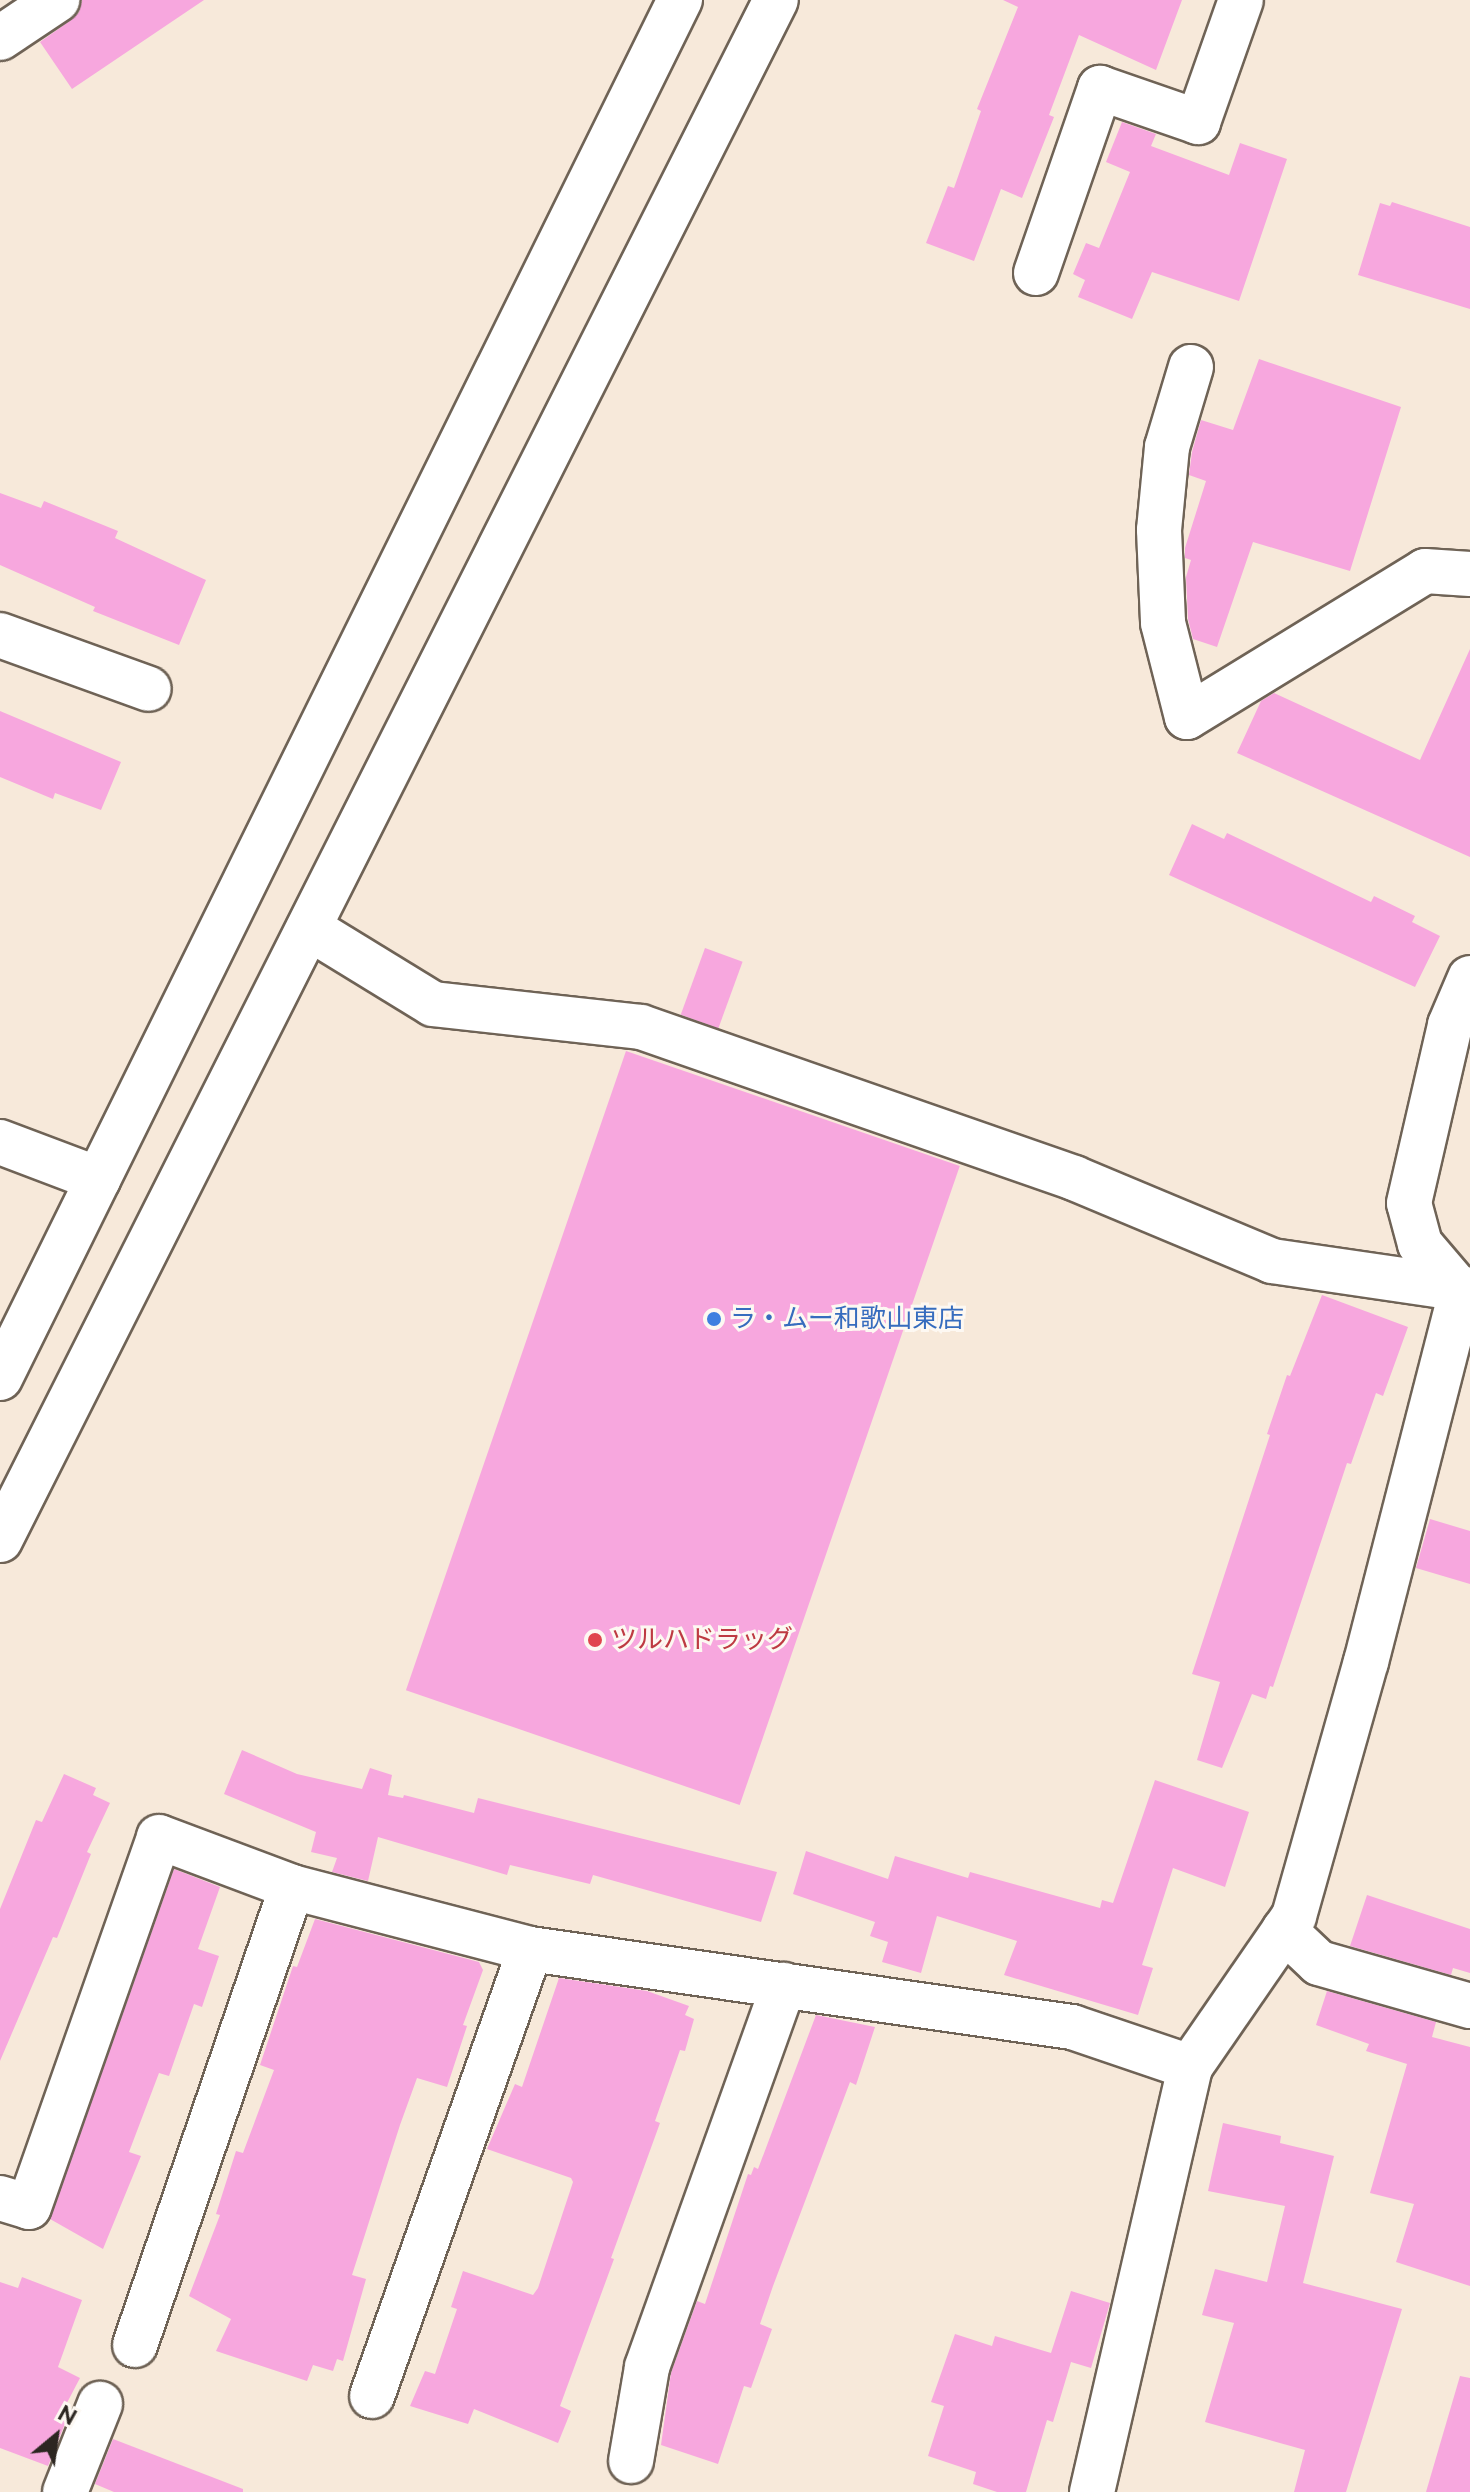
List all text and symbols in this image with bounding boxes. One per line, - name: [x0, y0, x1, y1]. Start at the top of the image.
- place label: ラ・ムー和歌山東店: [730, 1303, 964, 1335]
- marker: ラ・ムー和歌山東店: [705, 1310, 723, 1328]
- place label: ツルハドラッグ: [611, 1624, 793, 1656]
- marker: ツルハドラッグ: [586, 1631, 604, 1649]
- north arrow: [16, 2396, 96, 2476]
- text: N: [54, 2400, 81, 2430]

